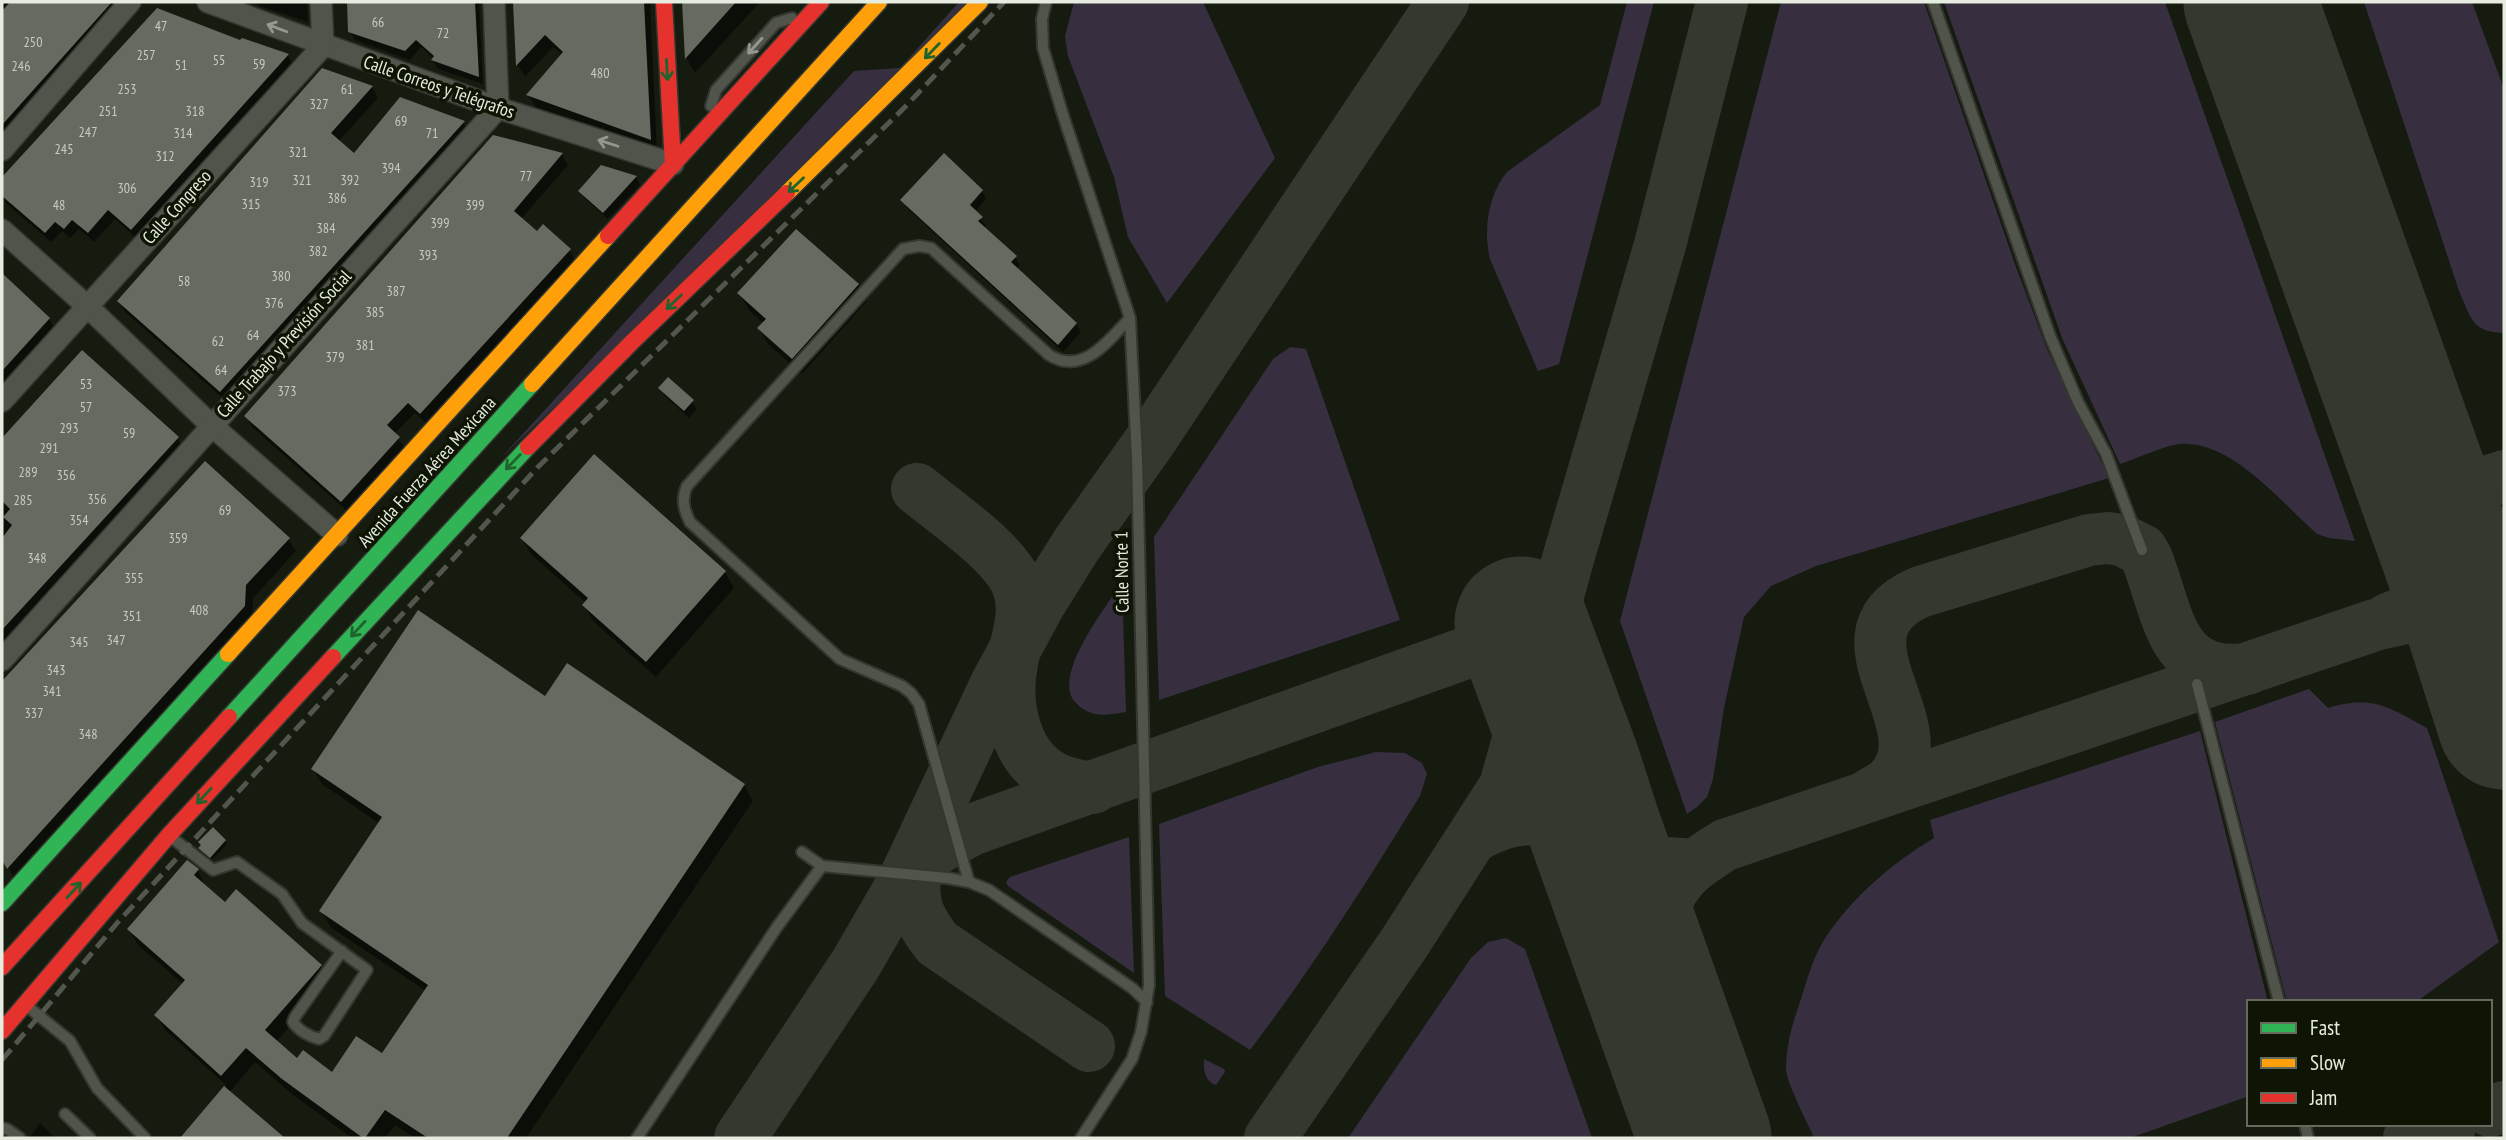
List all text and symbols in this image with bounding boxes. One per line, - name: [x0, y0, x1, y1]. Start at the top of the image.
- house number: 66: [372, 13, 384, 31]
- house number: 47: [155, 17, 167, 35]
- one-way arrow: [267, 21, 289, 34]
- house number: 72: [437, 24, 449, 42]
- house number: 250: [24, 33, 42, 51]
- one-way arrow: [747, 37, 764, 54]
- one-way arrow: [924, 42, 941, 59]
- house number: 257: [137, 46, 155, 64]
- street label: Calle Correos y Telégrafos: [361, 50, 518, 123]
- house number: 55: [213, 51, 225, 69]
- house number: 59: [253, 55, 265, 73]
- house number: 51: [175, 56, 187, 74]
- house number: 246: [12, 57, 30, 75]
- one-way arrow: [661, 58, 674, 81]
- house number: 480: [591, 64, 609, 82]
- house number: 253: [118, 80, 136, 98]
- house number: 61: [341, 80, 353, 98]
- house number: 327: [310, 95, 328, 113]
- house number: 251: [99, 102, 117, 120]
- house number: 318: [186, 102, 204, 120]
- house number: 69: [395, 112, 407, 130]
- house number: 247: [79, 123, 97, 141]
- house number: 314: [174, 124, 193, 142]
- house number: 71: [426, 124, 438, 142]
- one-way arrow: [597, 136, 619, 149]
- house number: 245: [55, 140, 73, 158]
- house number: 321: [289, 143, 307, 161]
- house number: 312: [156, 147, 174, 165]
- house number: 394: [382, 159, 401, 177]
- street label: Calle Congreso: [137, 165, 216, 249]
- house number: 77: [520, 167, 532, 185]
- house number: 321: [293, 171, 311, 189]
- house number: 392: [341, 171, 359, 189]
- house number: 319: [250, 173, 268, 191]
- one-way arrow: [788, 176, 805, 193]
- house number: 306: [118, 179, 136, 197]
- house number: 386: [328, 189, 346, 207]
- house number: 315: [242, 195, 260, 213]
- house number: 48: [53, 196, 65, 214]
- house number: 399: [466, 196, 484, 214]
- house number: 399: [431, 214, 449, 232]
- house number: 384: [317, 219, 336, 237]
- house number: 382: [309, 242, 327, 260]
- house number: 393: [419, 246, 437, 264]
- street label: Calle Trabajo y Previsión Social: [211, 265, 357, 422]
- house number: 380: [272, 267, 290, 285]
- house number: 58: [178, 272, 190, 290]
- house number: 387: [387, 282, 405, 300]
- one-way arrow: [666, 293, 683, 310]
- house number: 376: [265, 294, 283, 312]
- house number: 385: [366, 303, 384, 321]
- house number: 64: [247, 326, 260, 344]
- house number: 62: [212, 332, 224, 350]
- house number: 381: [356, 336, 374, 354]
- house number: 379: [326, 348, 344, 366]
- house number: 64: [215, 361, 228, 379]
- house number: 53: [80, 375, 92, 393]
- house number: 373: [278, 382, 296, 400]
- street label: Avenida Fuerza Aérea Mexicana: [353, 391, 501, 552]
- house number: 57: [80, 398, 92, 416]
- house number: 293: [60, 419, 78, 437]
- house number: 59: [123, 424, 135, 442]
- house number: 291: [40, 439, 58, 457]
- one-way arrow: [505, 453, 522, 470]
- house number: 289: [19, 463, 37, 481]
- house number: 356: [57, 466, 75, 484]
- house number: 356: [88, 490, 106, 508]
- house number: 285: [14, 491, 32, 509]
- house number: 69: [219, 501, 231, 519]
- house number: 354: [70, 511, 89, 529]
- house number: 359: [169, 529, 187, 547]
- street label: Calle Norte 1: [1109, 531, 1134, 613]
- house number: 348: [28, 549, 46, 567]
- house number: 355: [125, 569, 143, 587]
- house number: 408: [190, 601, 208, 619]
- house number: 351: [123, 607, 141, 625]
- one-way arrow: [350, 620, 366, 638]
- house number: 347: [107, 631, 125, 649]
- house number: 345: [70, 633, 88, 651]
- house number: 343: [47, 661, 65, 679]
- house number: 341: [43, 682, 61, 700]
- house number: 337: [25, 704, 43, 722]
- house number: 348: [79, 725, 97, 743]
- one-way arrow: [196, 787, 212, 805]
- one-way arrow: [66, 882, 83, 899]
- legend: [2247, 1000, 2492, 1126]
- text: Fast: [2310, 1014, 2340, 1041]
- text: Slow: [2310, 1049, 2346, 1076]
- text: Jam: [2309, 1084, 2337, 1111]

